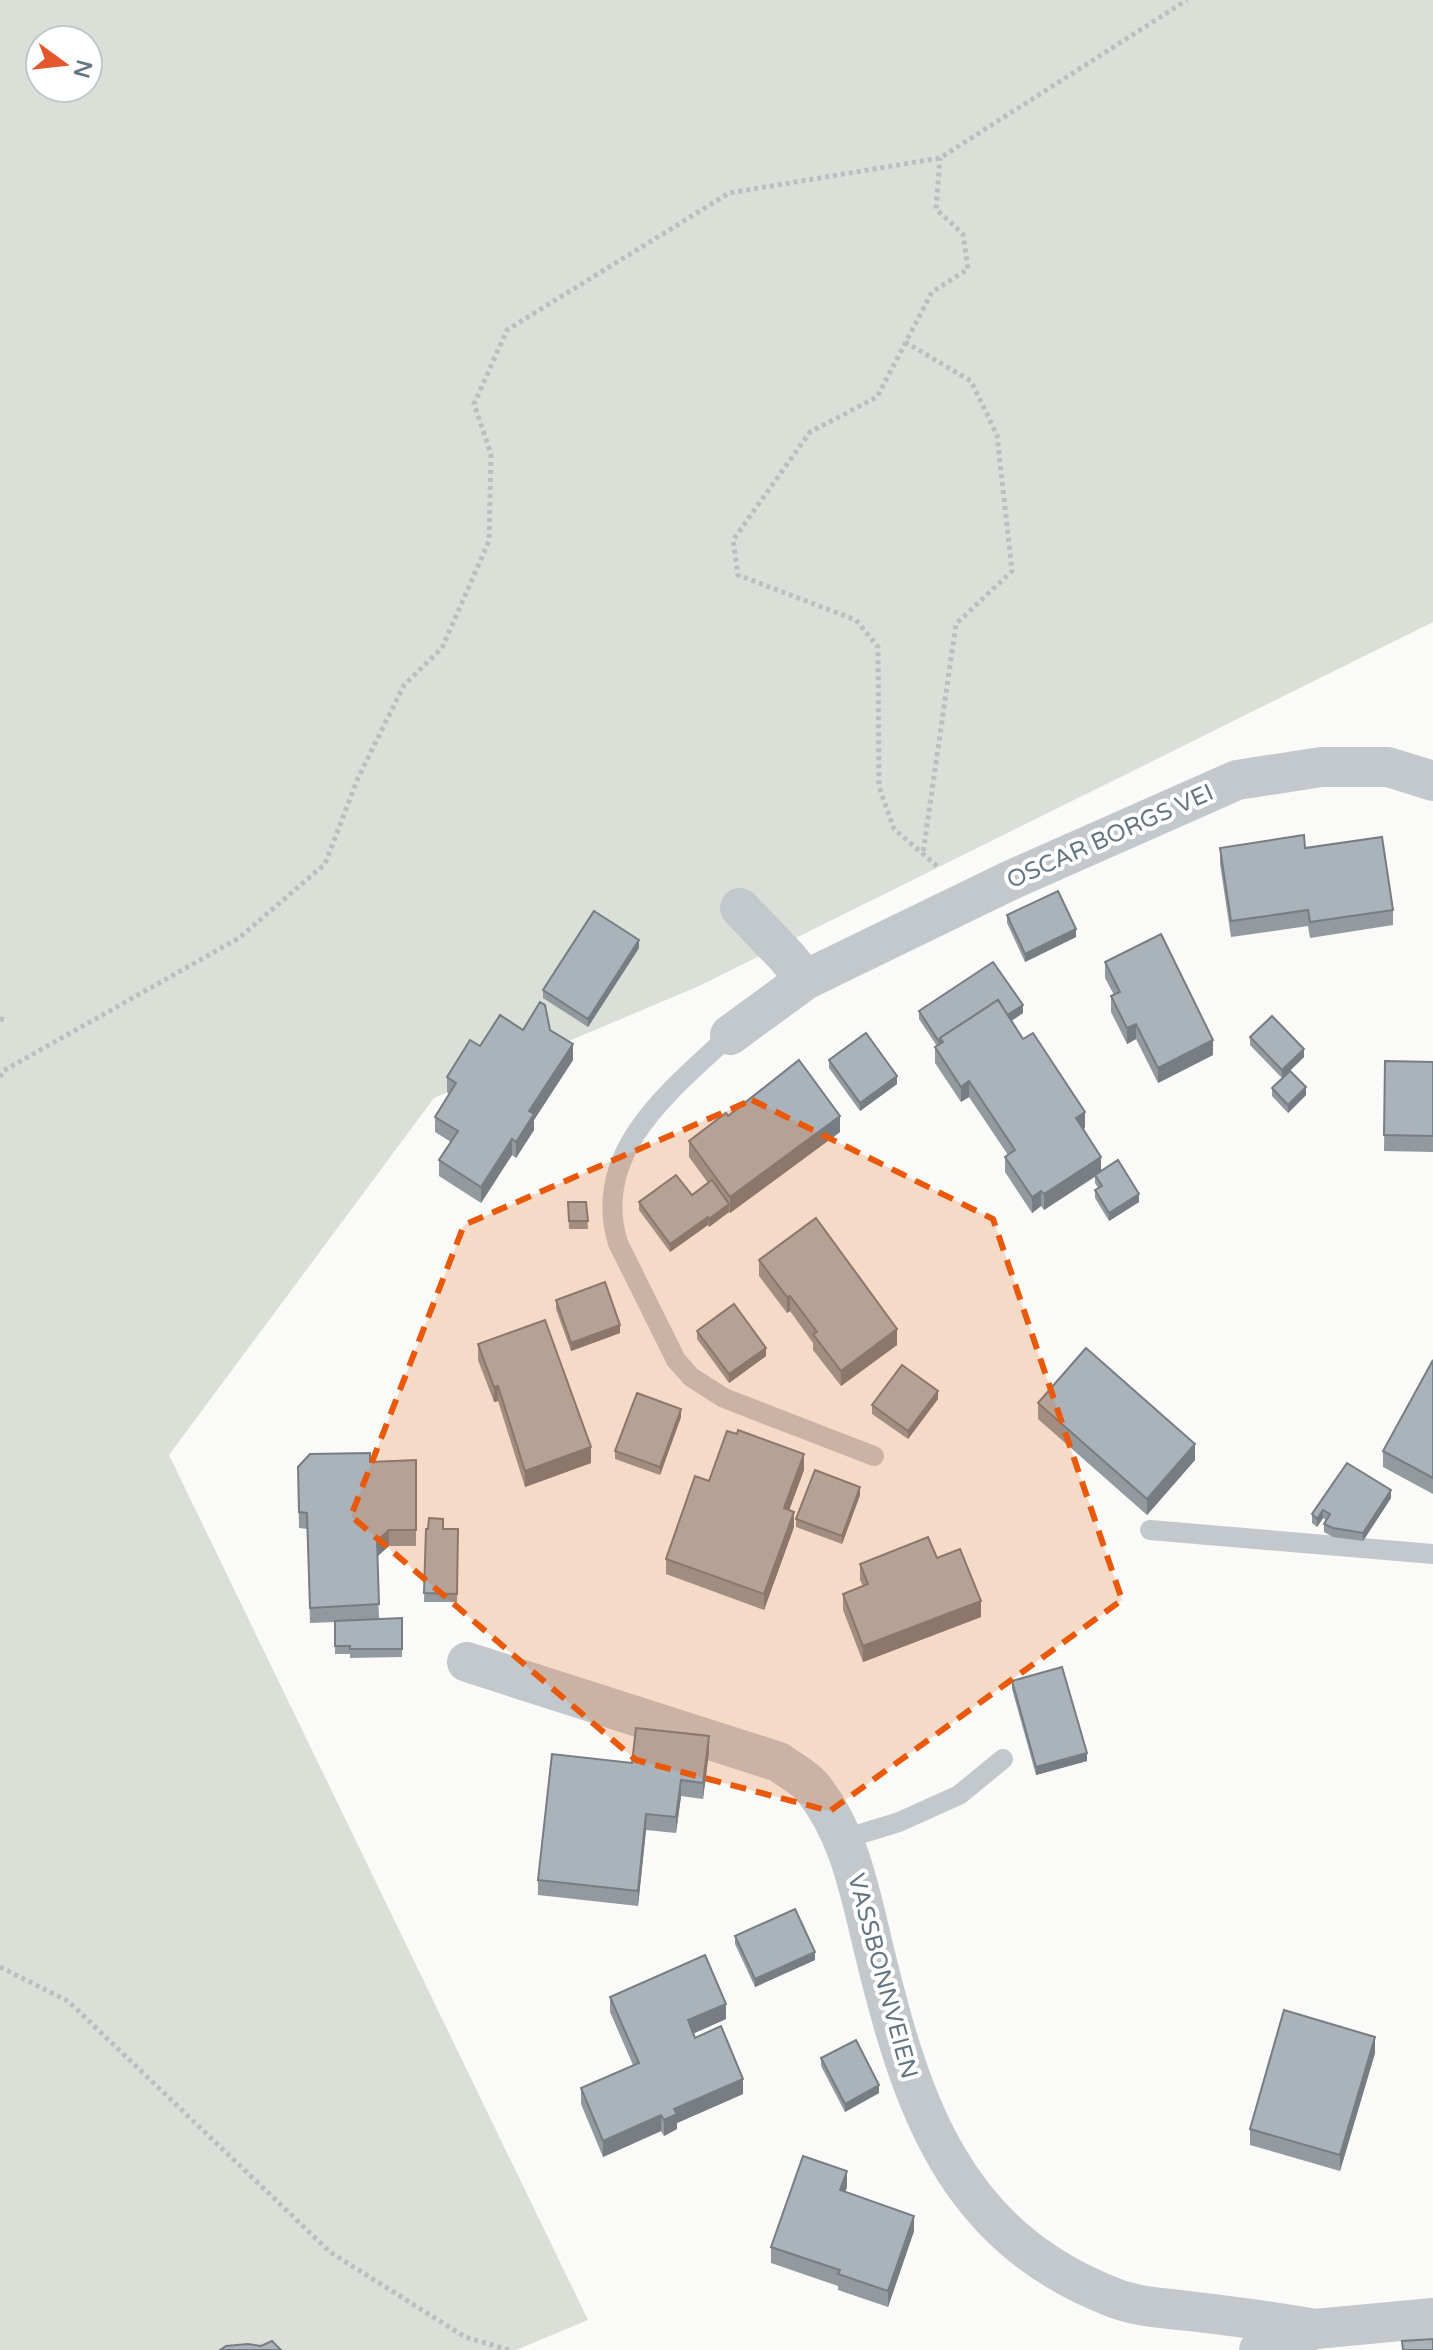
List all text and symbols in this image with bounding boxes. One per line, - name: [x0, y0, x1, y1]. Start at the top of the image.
- north arrow: [24, 24, 104, 104]
- text: N: [68, 57, 97, 81]
- street label: OSCAR BORGS VEI: [1002, 778, 1218, 895]
- street label: VASSBONNVEIEN: [841, 1870, 924, 2082]

